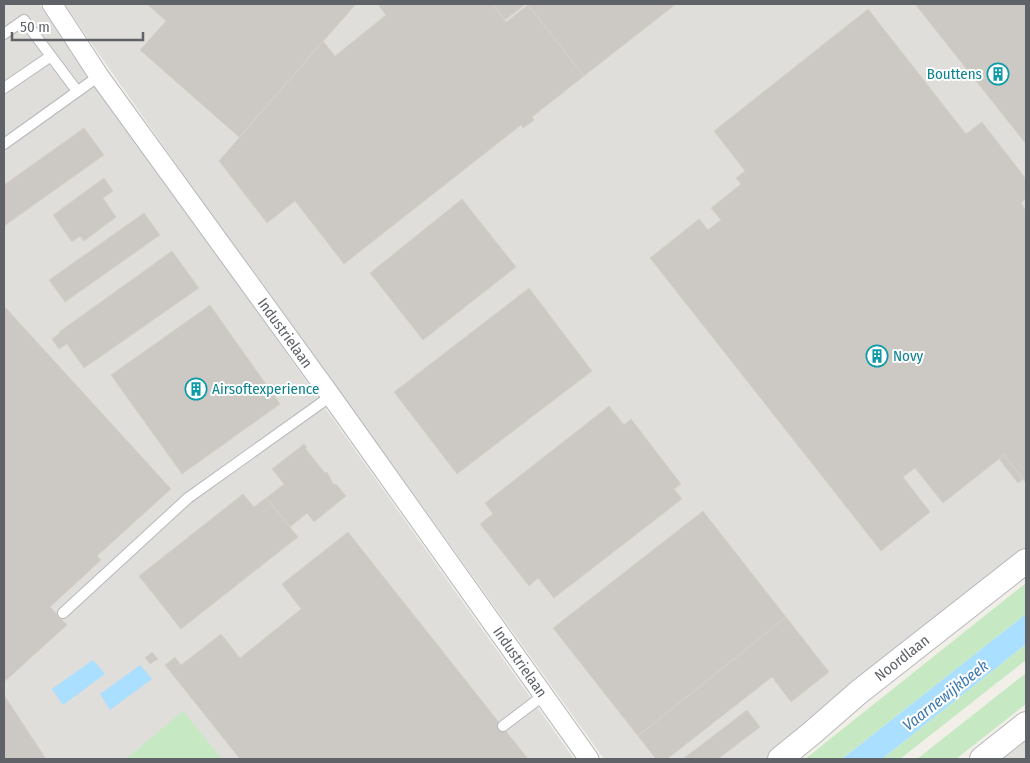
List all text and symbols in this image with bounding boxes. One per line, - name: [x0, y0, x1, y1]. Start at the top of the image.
- scale bar: [12, 10, 144, 42]
- text: 50 m: [20, 18, 50, 36]
- building icon: Bouttens: [986, 62, 1010, 86]
- place label: Bouttens: [927, 65, 982, 83]
- street label: Industrielaan: [254, 295, 316, 371]
- building icon: Novy: [865, 344, 889, 368]
- place label: Novy: [893, 347, 924, 365]
- building icon: Airsoftexperience: [184, 377, 208, 401]
- place label: Airsoftexperience: [212, 380, 319, 398]
- street label: Industrielaan: [489, 623, 551, 701]
- street label: Noordlaan: [871, 631, 933, 685]
- water label: Vaarnewijkbeek: [899, 656, 992, 735]

